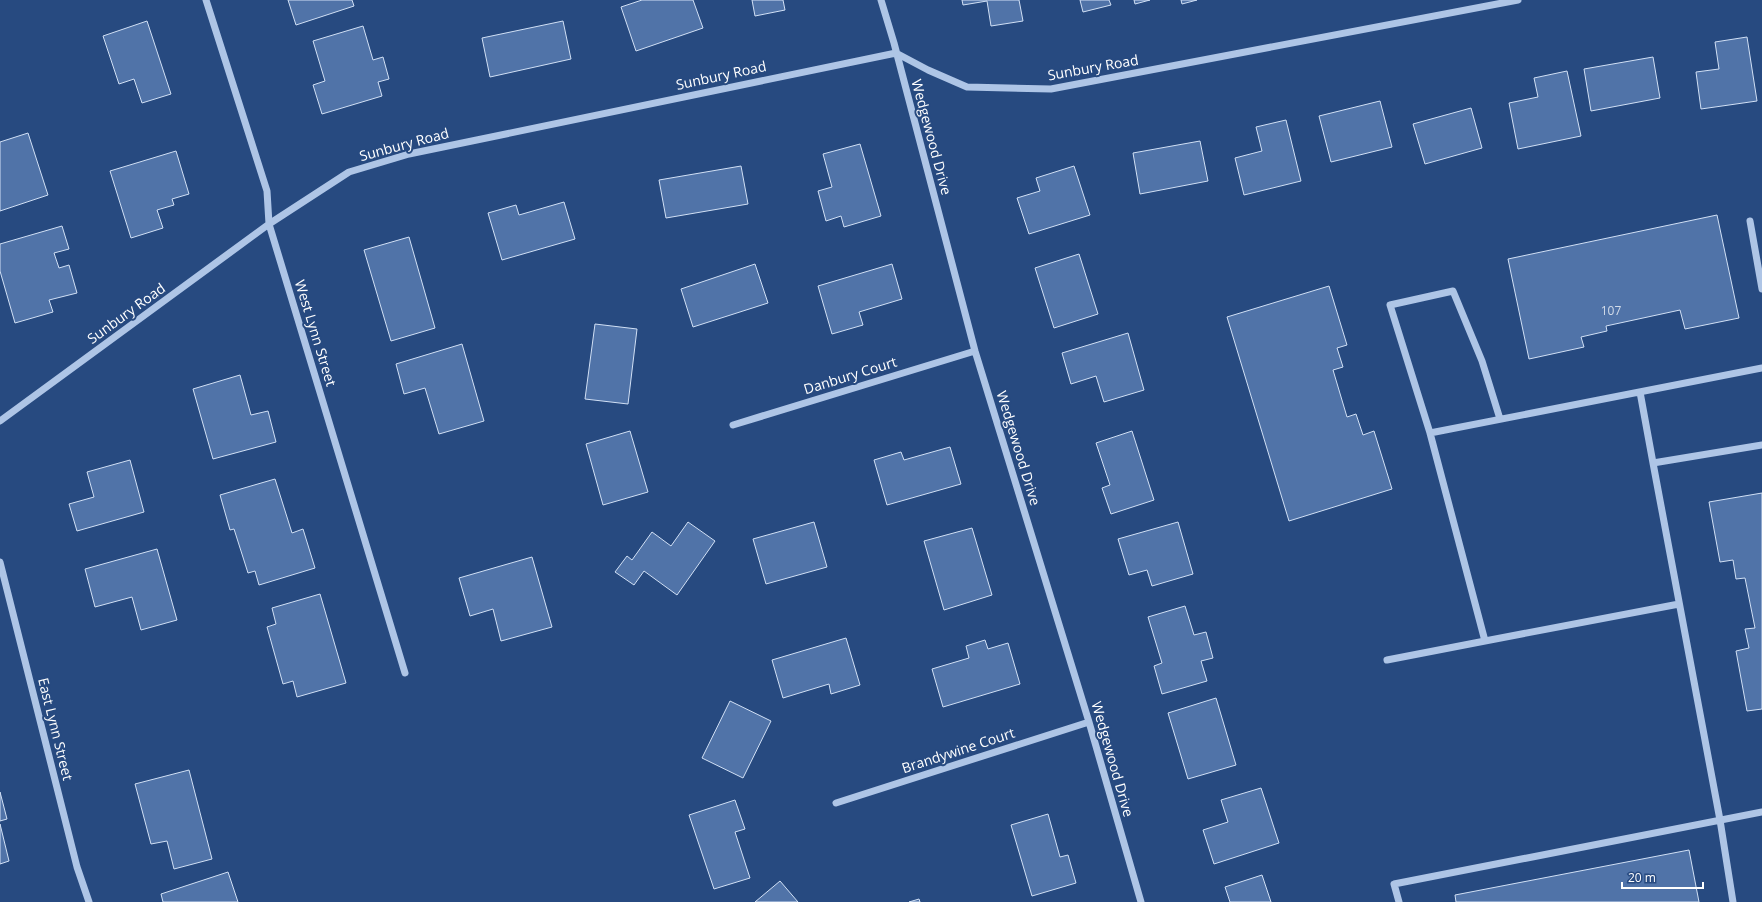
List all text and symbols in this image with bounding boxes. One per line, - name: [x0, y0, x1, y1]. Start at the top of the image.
- street label: Sunbury Road: [1046, 50, 1140, 84]
- street label: Sunbury Road: [674, 56, 768, 94]
- street label: Wedgewood Drive: [907, 77, 957, 197]
- street label: Sunbury Road: [357, 123, 451, 165]
- street label: West Lynn Street: [291, 277, 341, 389]
- street label: Sunbury Road: [83, 278, 169, 348]
- house number: 107: [1601, 302, 1621, 319]
- street label: Danbury Court: [801, 352, 899, 398]
- street label: Wedgewood Drive: [993, 388, 1046, 508]
- street label: East Lynn Street: [34, 676, 78, 782]
- street label: Wedgewood Drive: [1087, 699, 1139, 819]
- street label: Brandywine Court: [899, 723, 1017, 777]
- scale bar: [1622, 864, 1703, 890]
- text: 20 m: [1628, 869, 1656, 886]

